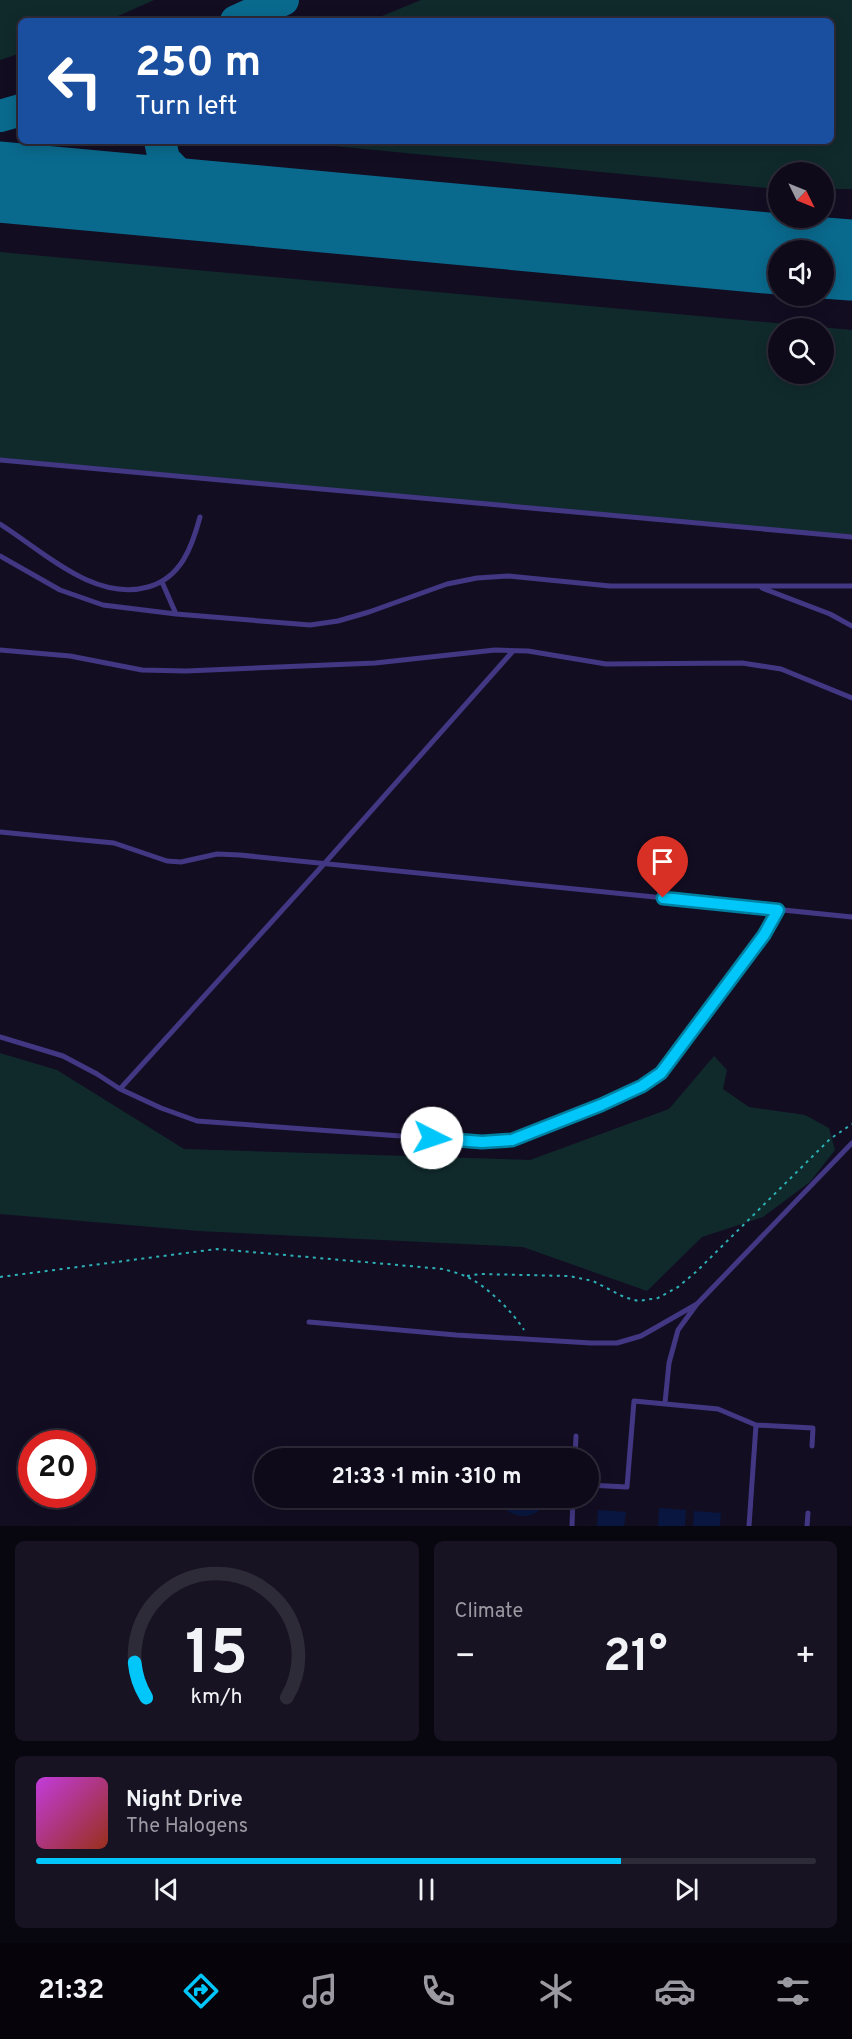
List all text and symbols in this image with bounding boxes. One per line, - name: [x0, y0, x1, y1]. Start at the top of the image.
- text: 250 m: [135, 38, 261, 91]
- icon: left: [36, 42, 114, 120]
- text: Turn left: [135, 90, 237, 124]
- north arrow: [768, 162, 834, 228]
- map controls: [768, 162, 834, 384]
- button: sound: [768, 240, 834, 306]
- button: search: [768, 318, 834, 384]
- pin: [637, 836, 688, 898]
- icon: arrive: [646, 845, 679, 878]
- position arrow: [400, 1106, 464, 1170]
- speed limit sign: 20: [18, 1430, 96, 1508]
- text: 21:33 · 1 min · 310 m: [332, 1464, 521, 1491]
- text: Climate: [455, 1599, 523, 1625]
- text: 15: [185, 1617, 248, 1696]
- text: 21°: [603, 1630, 667, 1687]
- text: −: [455, 1637, 476, 1679]
- text: +: [795, 1637, 816, 1679]
- text: km/h: [191, 1684, 243, 1711]
- text: Night Drive: [126, 1787, 243, 1814]
- text: The Halogens: [126, 1814, 248, 1840]
- icon: previous: [150, 1873, 183, 1906]
- icon: pause: [410, 1873, 443, 1906]
- icon: next: [670, 1873, 703, 1906]
- icon: directions: [180, 1970, 222, 2012]
- icon: music: [299, 1970, 341, 2012]
- icon: phone: [417, 1970, 459, 2012]
- icon: climate: [535, 1970, 577, 2012]
- icon: car: [654, 1970, 696, 2012]
- icon: filters: [772, 1970, 814, 2012]
- text: 21:32: [38, 1974, 104, 2008]

